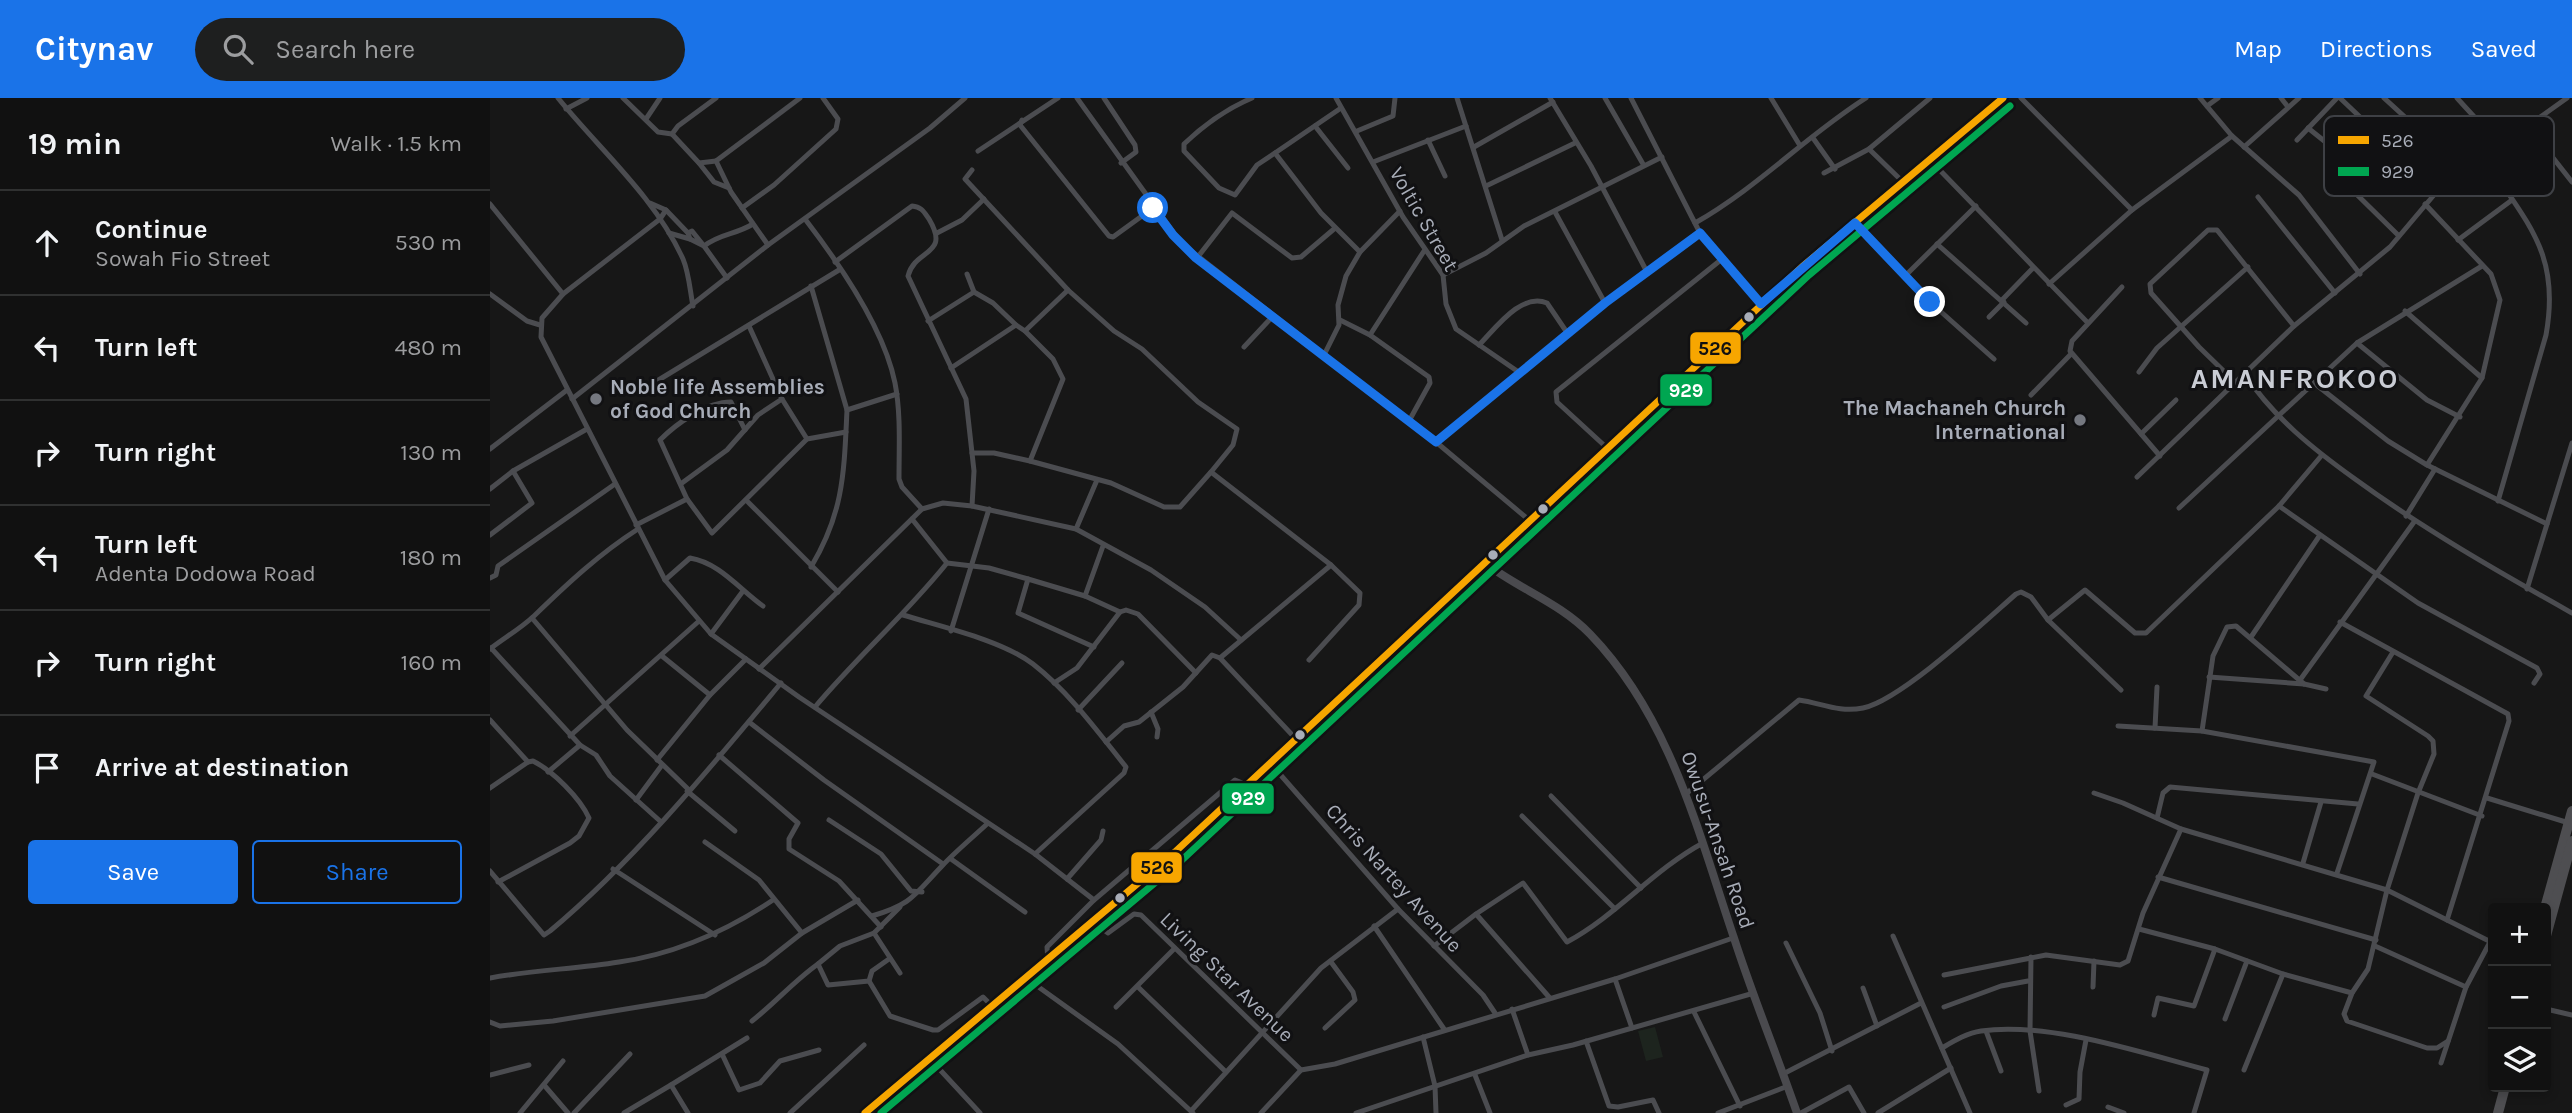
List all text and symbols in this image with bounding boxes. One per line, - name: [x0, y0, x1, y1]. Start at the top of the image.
- search box: [195, 18, 685, 81]
- text: Citynav: [35, 30, 153, 68]
- icon: search: [219, 30, 257, 68]
- text: Search here: [275, 34, 415, 65]
- text: Map: [2234, 35, 2282, 63]
- text: Directions: [2320, 35, 2433, 63]
- text: Saved: [2471, 35, 2537, 63]
- legend: [2324, 116, 2554, 196]
- text: 19 min: [28, 126, 122, 162]
- text: Walk · 1.5 km: [330, 130, 462, 157]
- text: 526: [2381, 130, 2414, 152]
- text: 929: [2381, 161, 2414, 183]
- street label: Voltic Street: [1385, 163, 1463, 275]
- route start: [1137, 192, 1168, 223]
- text: Continue: [95, 214, 207, 245]
- icon: ahead: [28, 224, 66, 262]
- text: 530 m: [395, 229, 462, 256]
- text: Sowah Fio Street: [95, 245, 270, 272]
- route end: [1914, 286, 1945, 317]
- unlabelled marker: [1742, 310, 1756, 324]
- icon: left: [28, 329, 66, 367]
- line badge: 526: [1689, 331, 1742, 365]
- text: Turn left: [95, 332, 197, 363]
- text: 480 m: [394, 334, 462, 361]
- text: 526: [1698, 338, 1732, 360]
- district label: AMANFROKOO: [2191, 362, 2399, 395]
- line badge: 929: [1659, 373, 1713, 407]
- place label: Noble life Assemblies of God Church: [610, 375, 825, 423]
- text: 929: [1669, 380, 1703, 402]
- marker: Noble life Assemblies of God Church: [588, 391, 604, 407]
- place label: The Machaneh Church International: [1844, 396, 2066, 444]
- marker: The Machaneh Church International: [2072, 412, 2088, 428]
- icon: right: [28, 434, 66, 472]
- text: Turn right: [95, 437, 216, 468]
- text: 130 m: [400, 439, 462, 466]
- unlabelled marker: [1536, 502, 1550, 516]
- text: Turn left: [95, 529, 197, 560]
- icon: left: [28, 539, 66, 577]
- text: 180 m: [400, 544, 462, 571]
- unlabelled marker: [1486, 548, 1500, 562]
- text: Adenta Dodowa Road: [95, 560, 316, 587]
- icon: right: [28, 644, 66, 682]
- text: Turn right: [95, 647, 216, 678]
- text: 160 m: [401, 649, 462, 676]
- unlabelled marker: [1293, 728, 1307, 742]
- street label: Owusu-Ansah Road: [1676, 748, 1760, 932]
- icon: arrive: [28, 749, 66, 787]
- text: Arrive at destination: [95, 752, 349, 783]
- line badge: 929: [1221, 782, 1275, 815]
- text: 929: [1231, 788, 1265, 810]
- street label: Chris Nartey Avenue: [1321, 799, 1467, 957]
- button: Save: [28, 840, 238, 904]
- button: Share: [252, 840, 462, 904]
- line badge: 526: [1130, 851, 1183, 884]
- text: 526: [1140, 857, 1174, 879]
- unlabelled marker: [1113, 891, 1127, 905]
- map controls: [2488, 903, 2551, 1092]
- button: +: [2488, 903, 2551, 966]
- street label: Living Star Avenue: [1155, 907, 1299, 1047]
- button: −: [2488, 966, 2551, 1029]
- button: layers: [2488, 1029, 2551, 1092]

